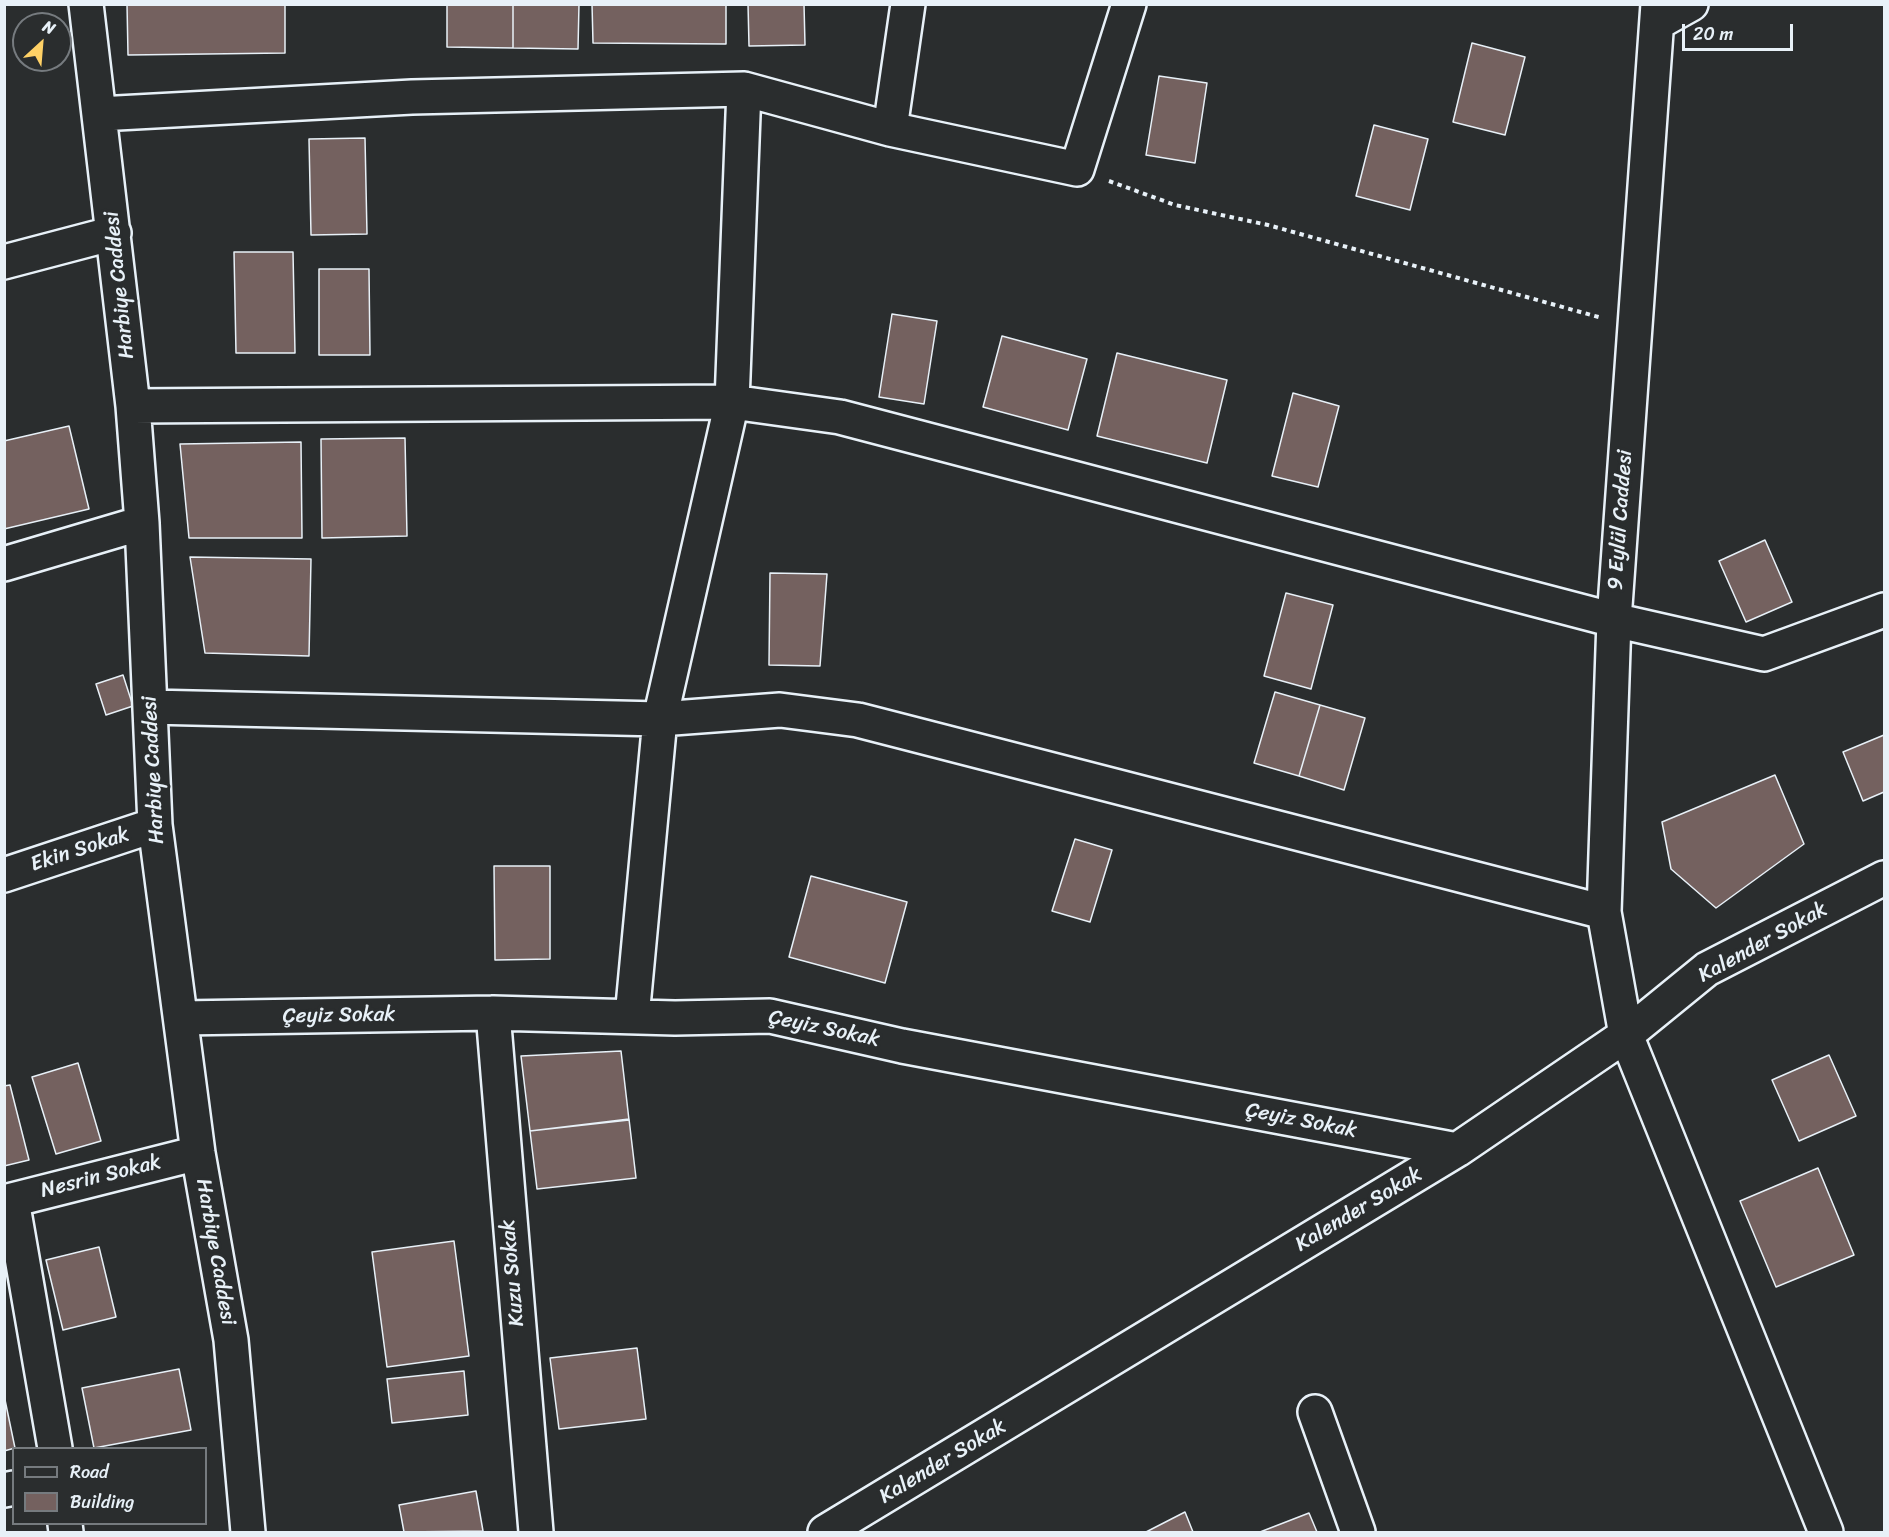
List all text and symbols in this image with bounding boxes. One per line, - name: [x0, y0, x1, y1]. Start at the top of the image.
- north arrow: [12, 12, 72, 72]
- text: N: [38, 12, 61, 43]
- scale bar: [1685, 12, 1796, 50]
- text: 20 m: [1693, 18, 1733, 50]
- street label: Harbiye Caddesi: [100, 210, 140, 360]
- street label: 9 Eylül Caddesi: [1604, 449, 1638, 591]
- street label: Harbiye Caddesi: [138, 695, 170, 845]
- street label: Ekin Sokak: [28, 822, 132, 878]
- street label: Kalender Sokak: [1694, 897, 1832, 989]
- street label: Çeyiz Sokak: [282, 1002, 396, 1030]
- street label: Çeyiz Sokak: [766, 1005, 882, 1053]
- street label: Çeyiz Sokak: [1243, 1098, 1359, 1144]
- street label: Nesrin Sokak: [38, 1150, 164, 1204]
- street label: Kalender Sokak: [1291, 1162, 1427, 1258]
- street label: Harbiye Caddesi: [190, 1177, 240, 1327]
- street label: Kuzu Sokak: [496, 1218, 530, 1328]
- street label: Kalender Sokak: [875, 1414, 1011, 1510]
- legend: [12, 1447, 207, 1525]
- text: Road: [70, 1456, 109, 1488]
- text: Building: [70, 1486, 134, 1518]

